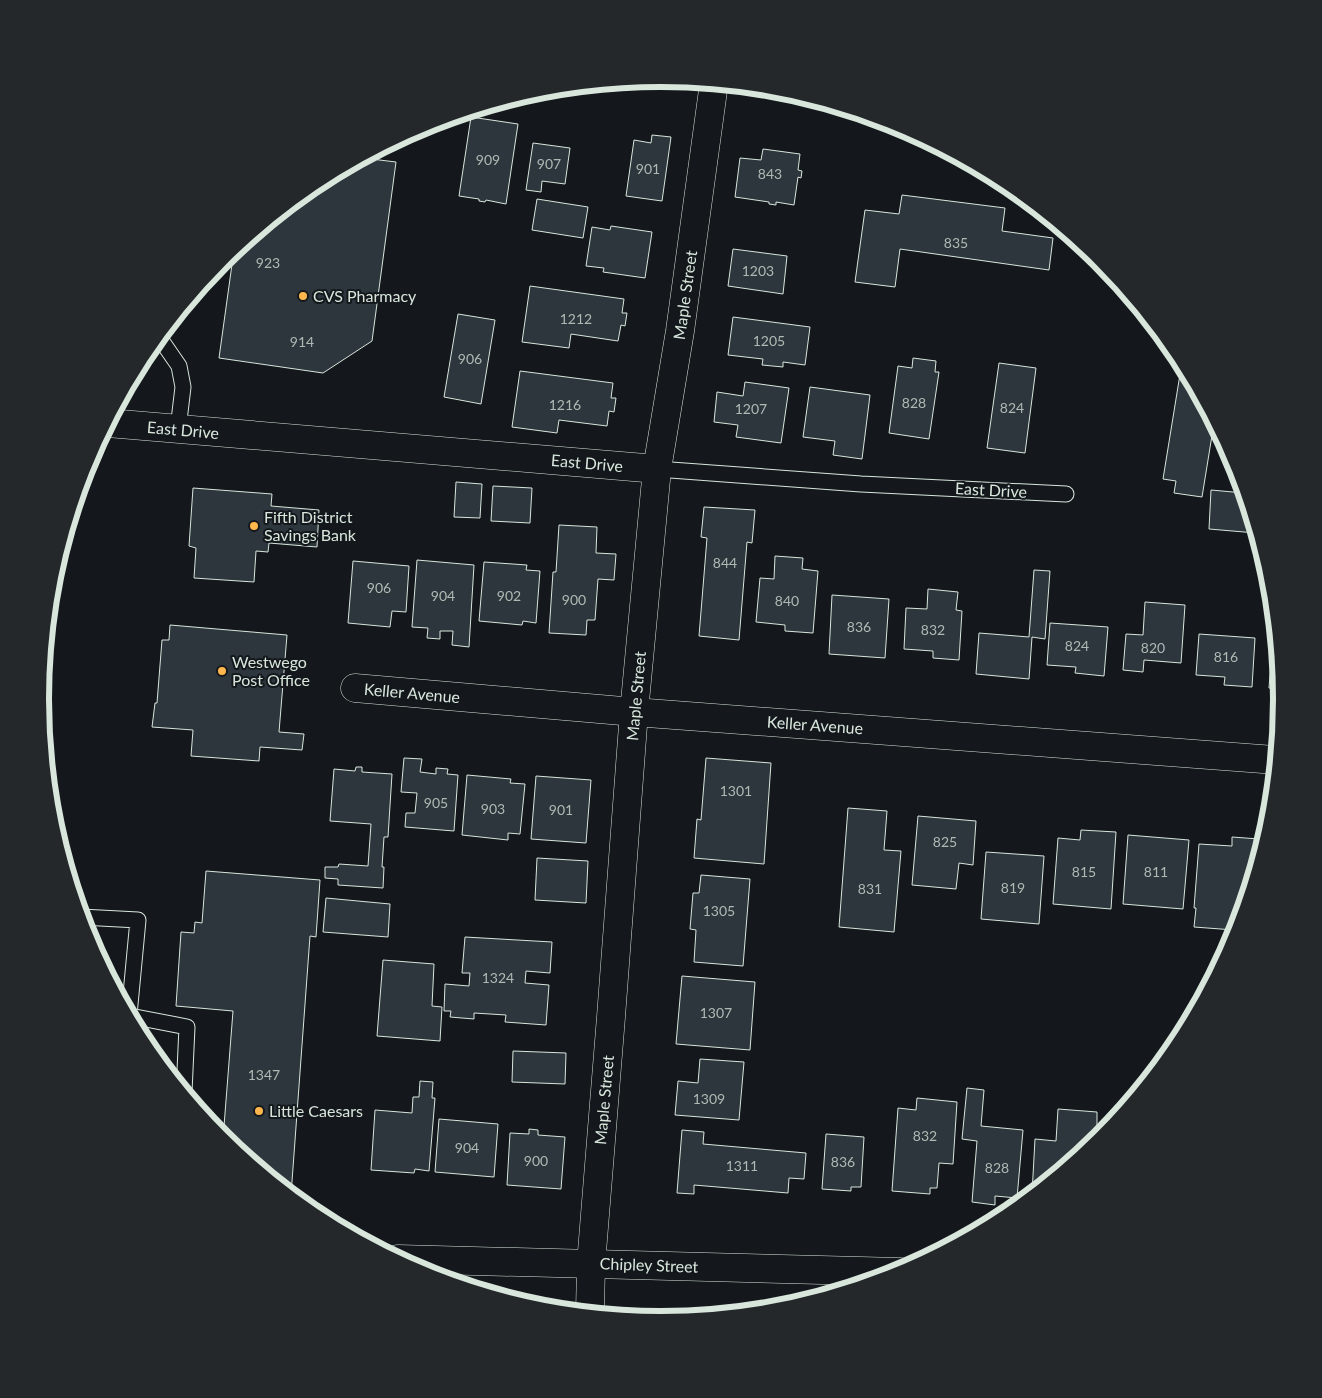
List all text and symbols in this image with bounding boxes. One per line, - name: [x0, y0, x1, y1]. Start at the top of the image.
- house number: 909: [476, 151, 500, 168]
- house number: 907: [537, 155, 561, 172]
- house number: 901: [636, 160, 660, 177]
- house number: 843: [758, 165, 782, 182]
- house number: 835: [944, 234, 968, 251]
- street label: Maple Street: [669, 249, 700, 341]
- house number: 923: [256, 254, 280, 271]
- house number: 1203: [742, 262, 774, 279]
- place label: CVS Pharmacy: [313, 286, 417, 305]
- marker: CVS Pharmacy: [297, 290, 309, 302]
- house number: 1212: [560, 310, 592, 327]
- house number: 1205: [753, 332, 785, 349]
- house number: 914: [290, 333, 314, 350]
- house number: 906: [458, 350, 482, 367]
- house number: 828: [902, 394, 926, 411]
- house number: 1216: [549, 396, 581, 413]
- house number: 824: [1000, 399, 1024, 416]
- house number: 1207: [735, 400, 767, 417]
- street label: East Drive: [146, 417, 220, 442]
- street label: East Drive: [550, 450, 624, 475]
- street label: East Drive: [955, 478, 1027, 501]
- place label: Fifth District Savings Bank: [264, 507, 357, 544]
- marker: Fifth District Savings Bank: [248, 520, 260, 532]
- house number: 844: [713, 554, 737, 571]
- house number: 906: [367, 579, 391, 596]
- house number: 904: [431, 587, 455, 604]
- house number: 902: [497, 587, 521, 604]
- house number: 900: [562, 591, 586, 608]
- house number: 840: [775, 592, 799, 609]
- house number: 836: [847, 618, 871, 635]
- house number: 832: [921, 621, 945, 638]
- house number: 824: [1065, 637, 1089, 654]
- house number: 820: [1141, 639, 1165, 656]
- house number: 816: [1214, 648, 1238, 665]
- street label: Maple Street: [622, 650, 649, 742]
- place label: Westwego Post Office: [232, 652, 310, 689]
- marker: Westwego Post Office: [216, 665, 228, 677]
- street label: Keller Avenue: [363, 679, 461, 706]
- street label: Keller Avenue: [766, 712, 864, 737]
- house number: 1301: [720, 782, 752, 799]
- house number: 905: [424, 794, 448, 811]
- house number: 903: [481, 800, 505, 817]
- house number: 901: [549, 801, 573, 818]
- house number: 825: [933, 833, 957, 850]
- house number: 815: [1072, 863, 1096, 880]
- house number: 811: [1144, 863, 1168, 880]
- house number: 819: [1001, 879, 1025, 896]
- house number: 831: [858, 880, 882, 897]
- house number: 1305: [703, 902, 735, 919]
- house number: 1324: [482, 969, 514, 986]
- house number: 1307: [700, 1004, 732, 1021]
- street label: Maple Street: [590, 1054, 617, 1146]
- house number: 1347: [248, 1066, 280, 1083]
- house number: 1309: [693, 1090, 725, 1107]
- place label: Little Caesars: [269, 1101, 363, 1120]
- marker: Little Caesars: [253, 1105, 265, 1117]
- house number: 832: [913, 1127, 937, 1144]
- house number: 904: [455, 1139, 479, 1156]
- house number: 900: [524, 1152, 548, 1169]
- house number: 836: [831, 1153, 855, 1170]
- house number: 1311: [726, 1157, 758, 1174]
- house number: 828: [985, 1159, 1009, 1176]
- street label: Chipley Street: [599, 1253, 699, 1276]

